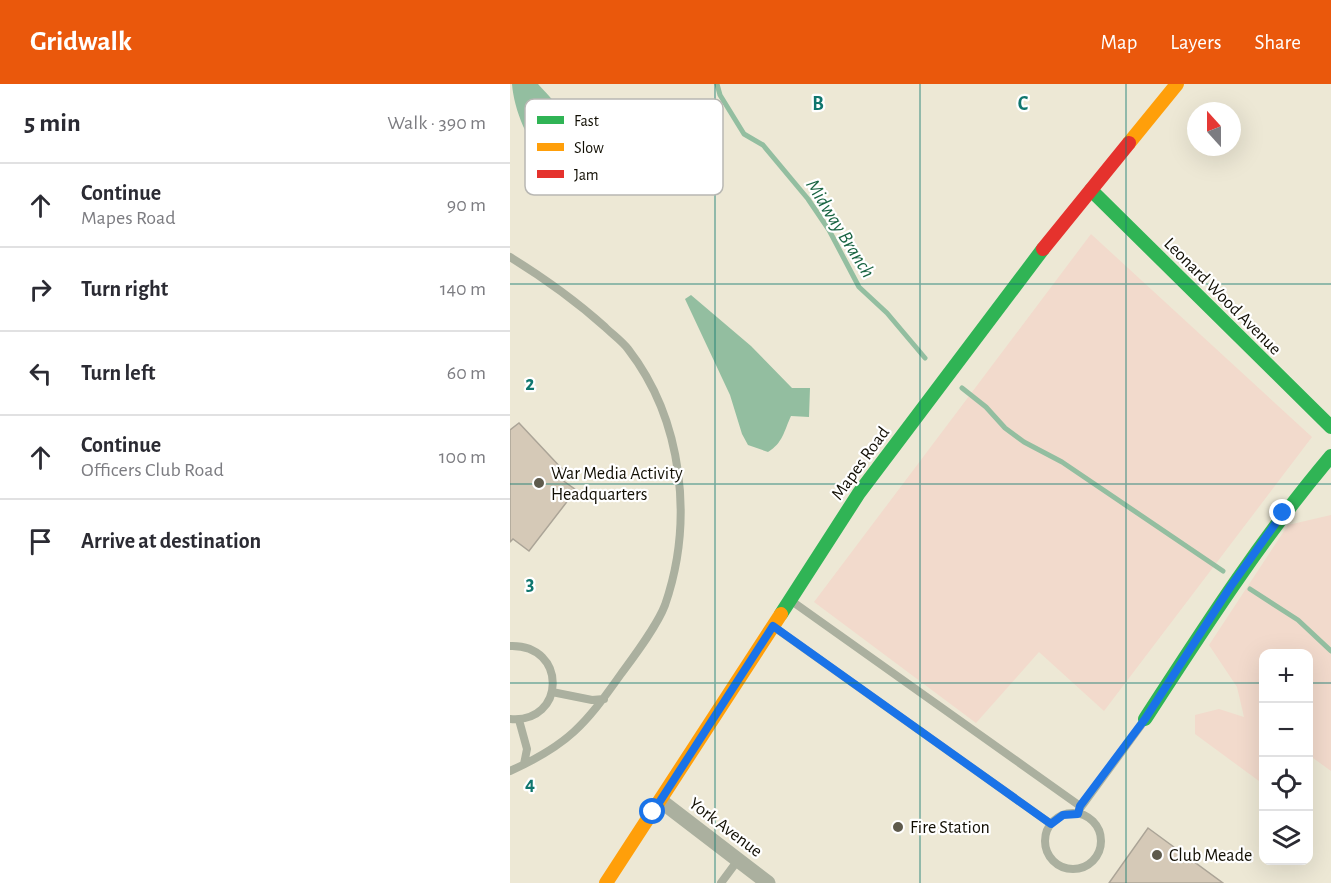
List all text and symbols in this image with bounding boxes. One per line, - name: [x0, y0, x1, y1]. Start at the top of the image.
- text: Gridwalk: [30, 28, 132, 56]
- text: Map: [1101, 32, 1137, 53]
- text: Layers: [1170, 32, 1221, 53]
- text: Share: [1254, 32, 1301, 53]
- text: B: [812, 94, 824, 114]
- text: C: [1018, 94, 1029, 114]
- legend: [525, 99, 723, 195]
- north arrow: [1187, 102, 1241, 156]
- text: 5 min: [24, 110, 81, 136]
- text: Walk · 390 m: [387, 113, 486, 133]
- text: Fast: [574, 113, 599, 129]
- text: Slow: [574, 140, 604, 156]
- text: Jam: [574, 167, 599, 183]
- water label: Midway Branch: [802, 176, 878, 281]
- text: Continue: [81, 182, 161, 204]
- icon: ahead: [24, 189, 57, 222]
- text: 90 m: [447, 195, 486, 215]
- text: Mapes Road: [81, 208, 176, 228]
- street label: Leonard Wood Avenue: [1160, 235, 1284, 359]
- icon: right: [24, 273, 57, 306]
- text: Turn right: [81, 278, 168, 300]
- text: 140 m: [440, 279, 486, 299]
- icon: left: [24, 357, 57, 390]
- text: Turn left: [81, 362, 155, 384]
- text: 60 m: [447, 363, 486, 383]
- text: 2: [525, 374, 535, 394]
- street label: Mapes Road: [828, 424, 893, 503]
- text: Continue: [81, 434, 161, 456]
- icon: ahead: [24, 441, 57, 474]
- text: 100 m: [439, 447, 486, 467]
- text: Officers Club Road: [81, 460, 224, 480]
- place label: War Media Activity Headquarters: [551, 465, 683, 504]
- marker: War Media Activity Headquarters: [532, 476, 546, 490]
- route end: [1269, 499, 1295, 525]
- icon: arrive: [24, 525, 57, 558]
- text: Arrive at destination: [81, 530, 261, 552]
- text: 3: [526, 574, 534, 594]
- map controls: [1259, 649, 1313, 865]
- button: +: [1259, 649, 1313, 703]
- button: −: [1259, 703, 1313, 757]
- button: locate: [1259, 757, 1313, 811]
- text: 4: [525, 774, 535, 794]
- street label: York Avenue: [685, 795, 765, 861]
- route start: [639, 798, 665, 824]
- button: layers: [1259, 811, 1313, 865]
- place label: Fire Station: [910, 819, 990, 837]
- marker: Fire Station: [891, 820, 905, 834]
- place label: Club Meade: [1169, 847, 1252, 865]
- marker: Club Meade: [1150, 848, 1164, 862]

